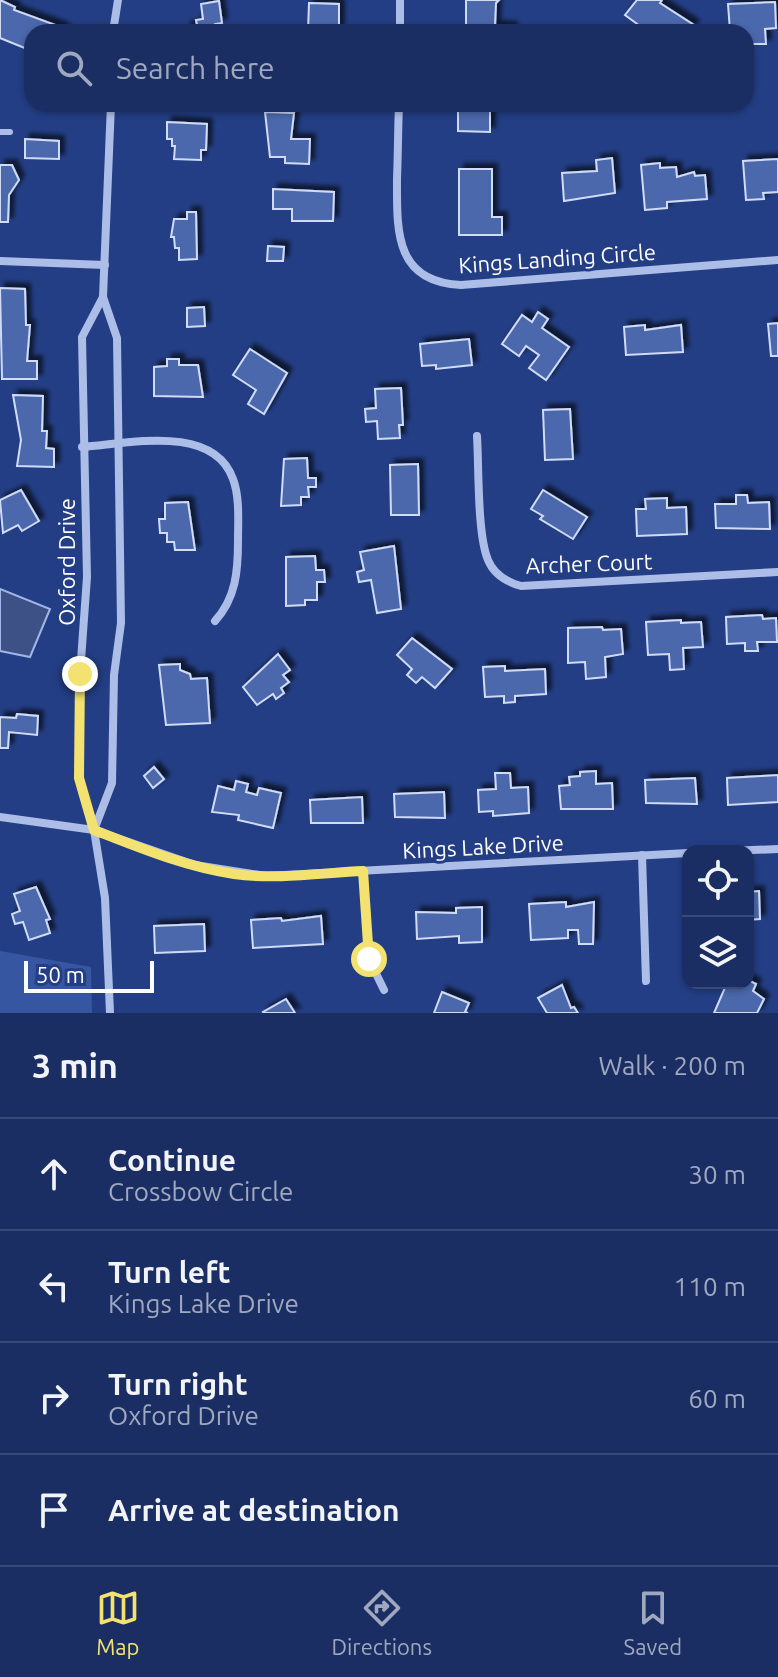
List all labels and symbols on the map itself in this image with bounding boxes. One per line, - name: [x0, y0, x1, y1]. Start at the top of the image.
- street label: Kings Landing Circle: [457, 239, 657, 277]
- street label: Oxford Drive: [54, 498, 79, 626]
- street label: Archer Court: [525, 548, 653, 578]
- route end: [62, 656, 98, 692]
- street label: Kings Lake Drive: [402, 829, 564, 863]
- route start: [351, 941, 387, 977]
- scale bar: [24, 957, 154, 993]

